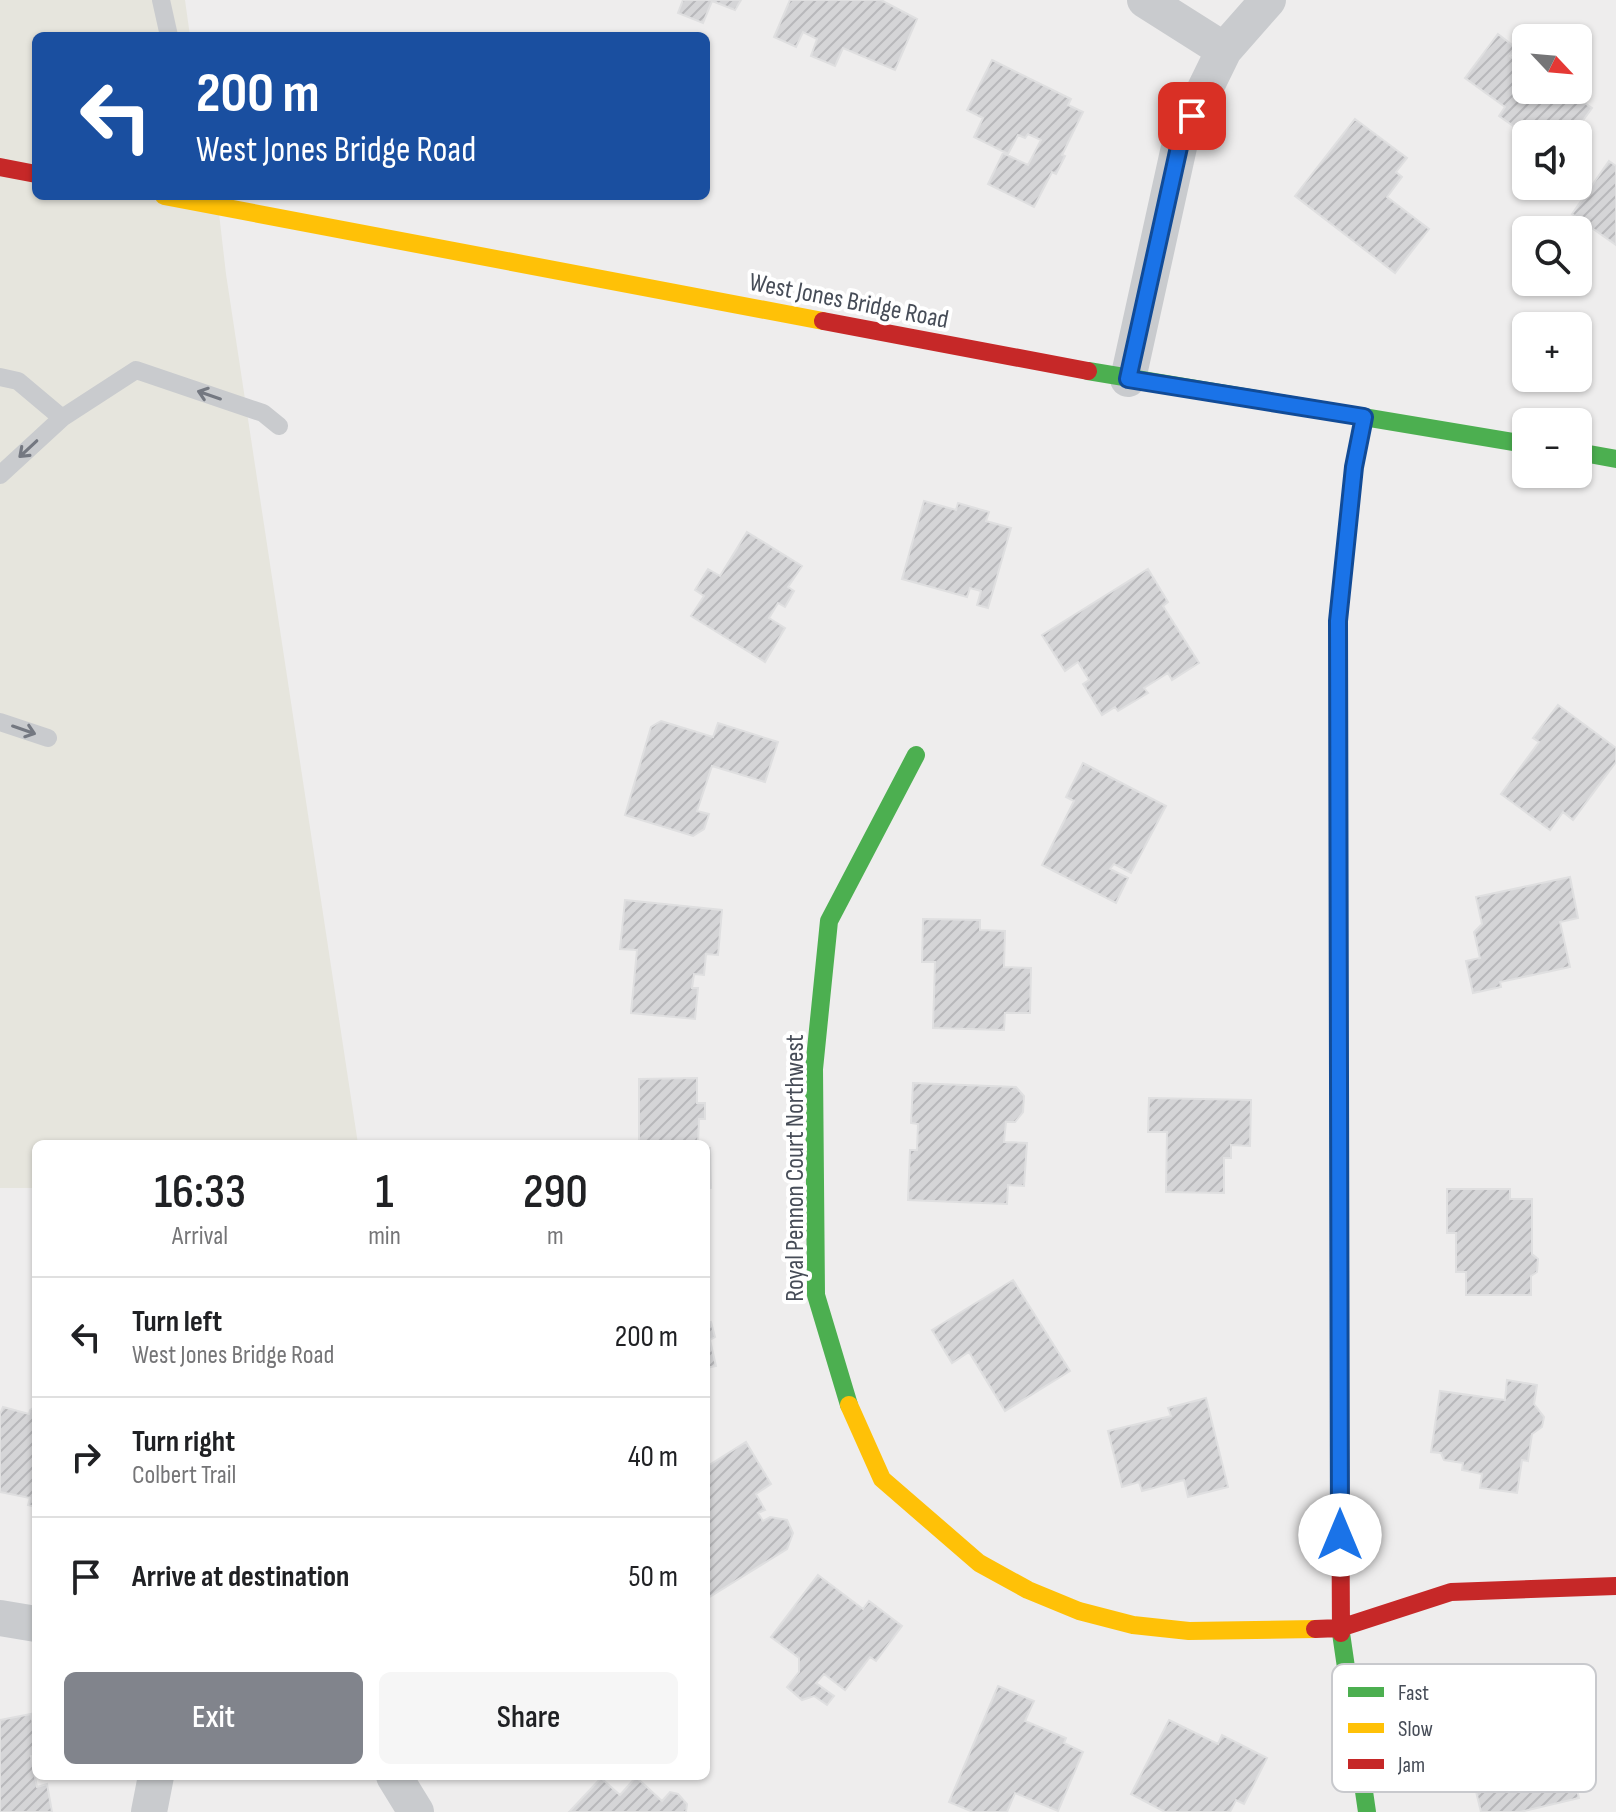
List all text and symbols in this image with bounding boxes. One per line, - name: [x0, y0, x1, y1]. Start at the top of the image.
- north arrow: [1512, 24, 1592, 104]
- map controls: [1512, 24, 1592, 488]
- text: 200 m: [196, 61, 320, 128]
- icon: left: [64, 64, 168, 168]
- pin: [1158, 82, 1226, 150]
- icon: arrive: [1170, 94, 1214, 138]
- button: sound: [1512, 120, 1592, 200]
- text: West Jones Bridge Road: [196, 129, 476, 172]
- button: search: [1512, 216, 1592, 296]
- street label: West Jones Bridge Road: [746, 267, 951, 336]
- button: +: [1512, 312, 1592, 392]
- one-way arrow: [197, 386, 222, 401]
- button: −: [1512, 408, 1592, 488]
- one-way arrow: [19, 440, 39, 458]
- one-way arrow: [11, 724, 36, 739]
- street label: Royal Pennon Court Northwest: [780, 1034, 811, 1302]
- text: 16:33: [154, 1164, 246, 1221]
- text: 1: [375, 1164, 393, 1221]
- text: 290: [523, 1164, 588, 1221]
- text: Arrival: [172, 1221, 228, 1252]
- text: min: [368, 1221, 401, 1252]
- text: m: [547, 1221, 564, 1252]
- text: Turn left: [132, 1304, 222, 1340]
- icon: left: [64, 1315, 108, 1359]
- text: 200 m: [615, 1319, 678, 1355]
- text: West Jones Bridge Road: [132, 1340, 334, 1371]
- text: Turn right: [132, 1424, 235, 1460]
- icon: right: [64, 1435, 108, 1479]
- text: 40 m: [628, 1439, 678, 1475]
- text: Colbert Trail: [132, 1460, 236, 1491]
- position arrow: [1298, 1493, 1382, 1577]
- icon: arrive: [64, 1555, 108, 1599]
- text: Arrive at destination: [132, 1559, 349, 1595]
- text: 50 m: [629, 1559, 678, 1595]
- legend: [1332, 1664, 1596, 1792]
- button: Exit: [64, 1672, 363, 1764]
- button: Share: [379, 1672, 678, 1764]
- text: Fast: [1398, 1680, 1429, 1707]
- text: Slow: [1398, 1716, 1433, 1743]
- text: Jam: [1397, 1752, 1425, 1779]

